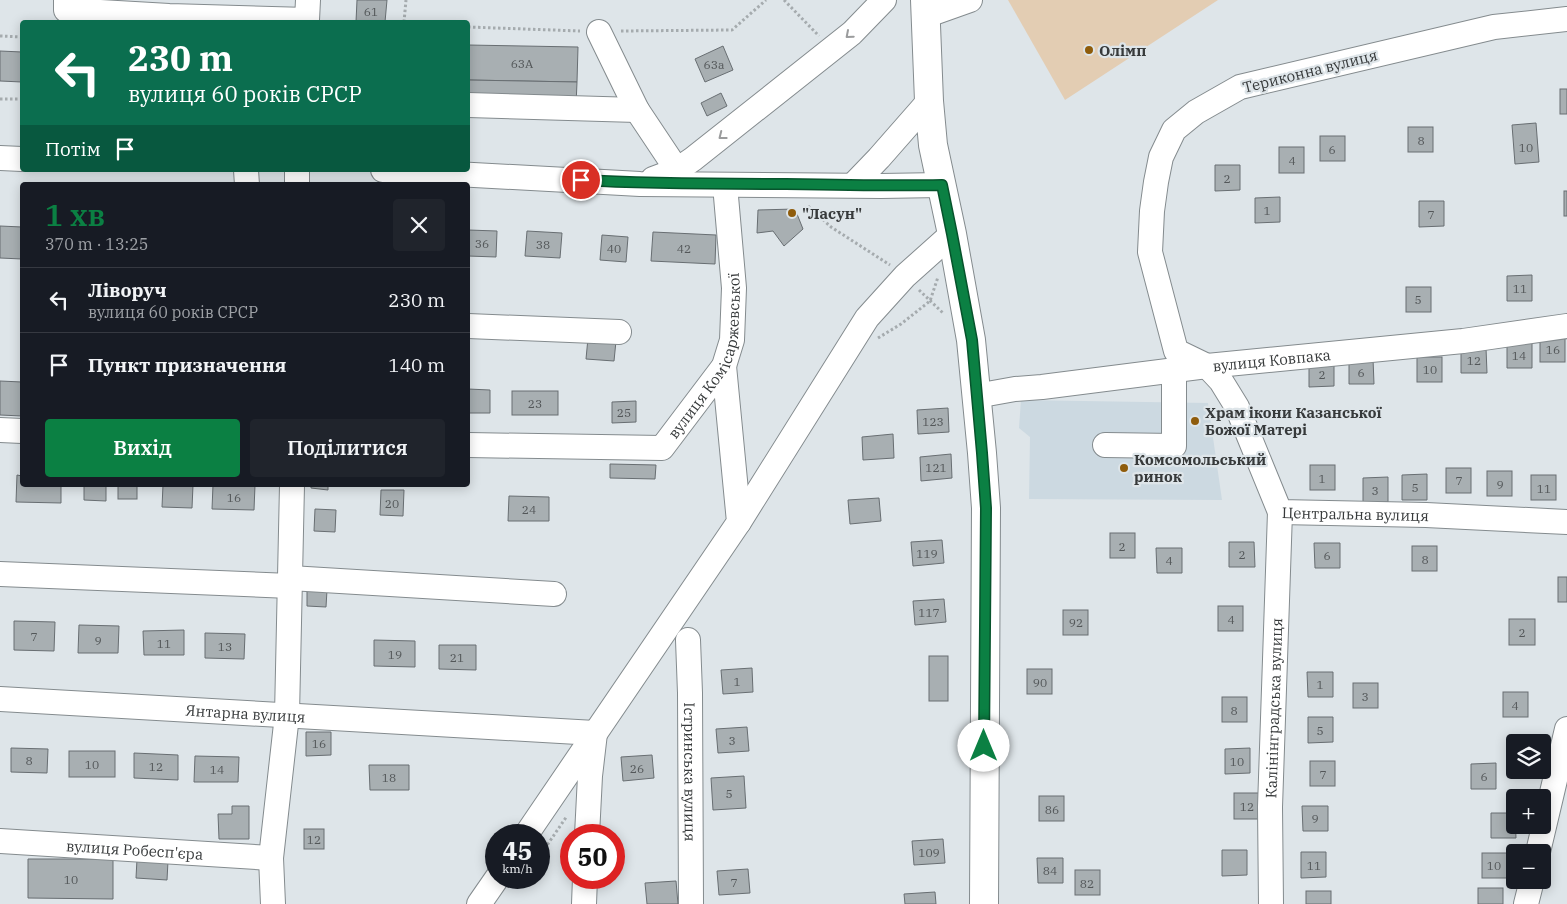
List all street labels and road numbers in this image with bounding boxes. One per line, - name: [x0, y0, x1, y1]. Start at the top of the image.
- street label: Териконна вулиця: [1241, 45, 1379, 97]
- street label: вулиця Комісаржевської: [663, 272, 744, 442]
- street label: вулиця Ковпака: [1212, 344, 1332, 375]
- street label: Центральна вулиця: [1282, 503, 1429, 525]
- street label: Калінінградська вулиця: [1261, 618, 1286, 799]
- street label: Янтарна вулиця: [185, 700, 306, 726]
- street label: Істринська вулиця: [681, 702, 700, 842]
- street label: вулиця Робесп'єра: [66, 836, 204, 863]

